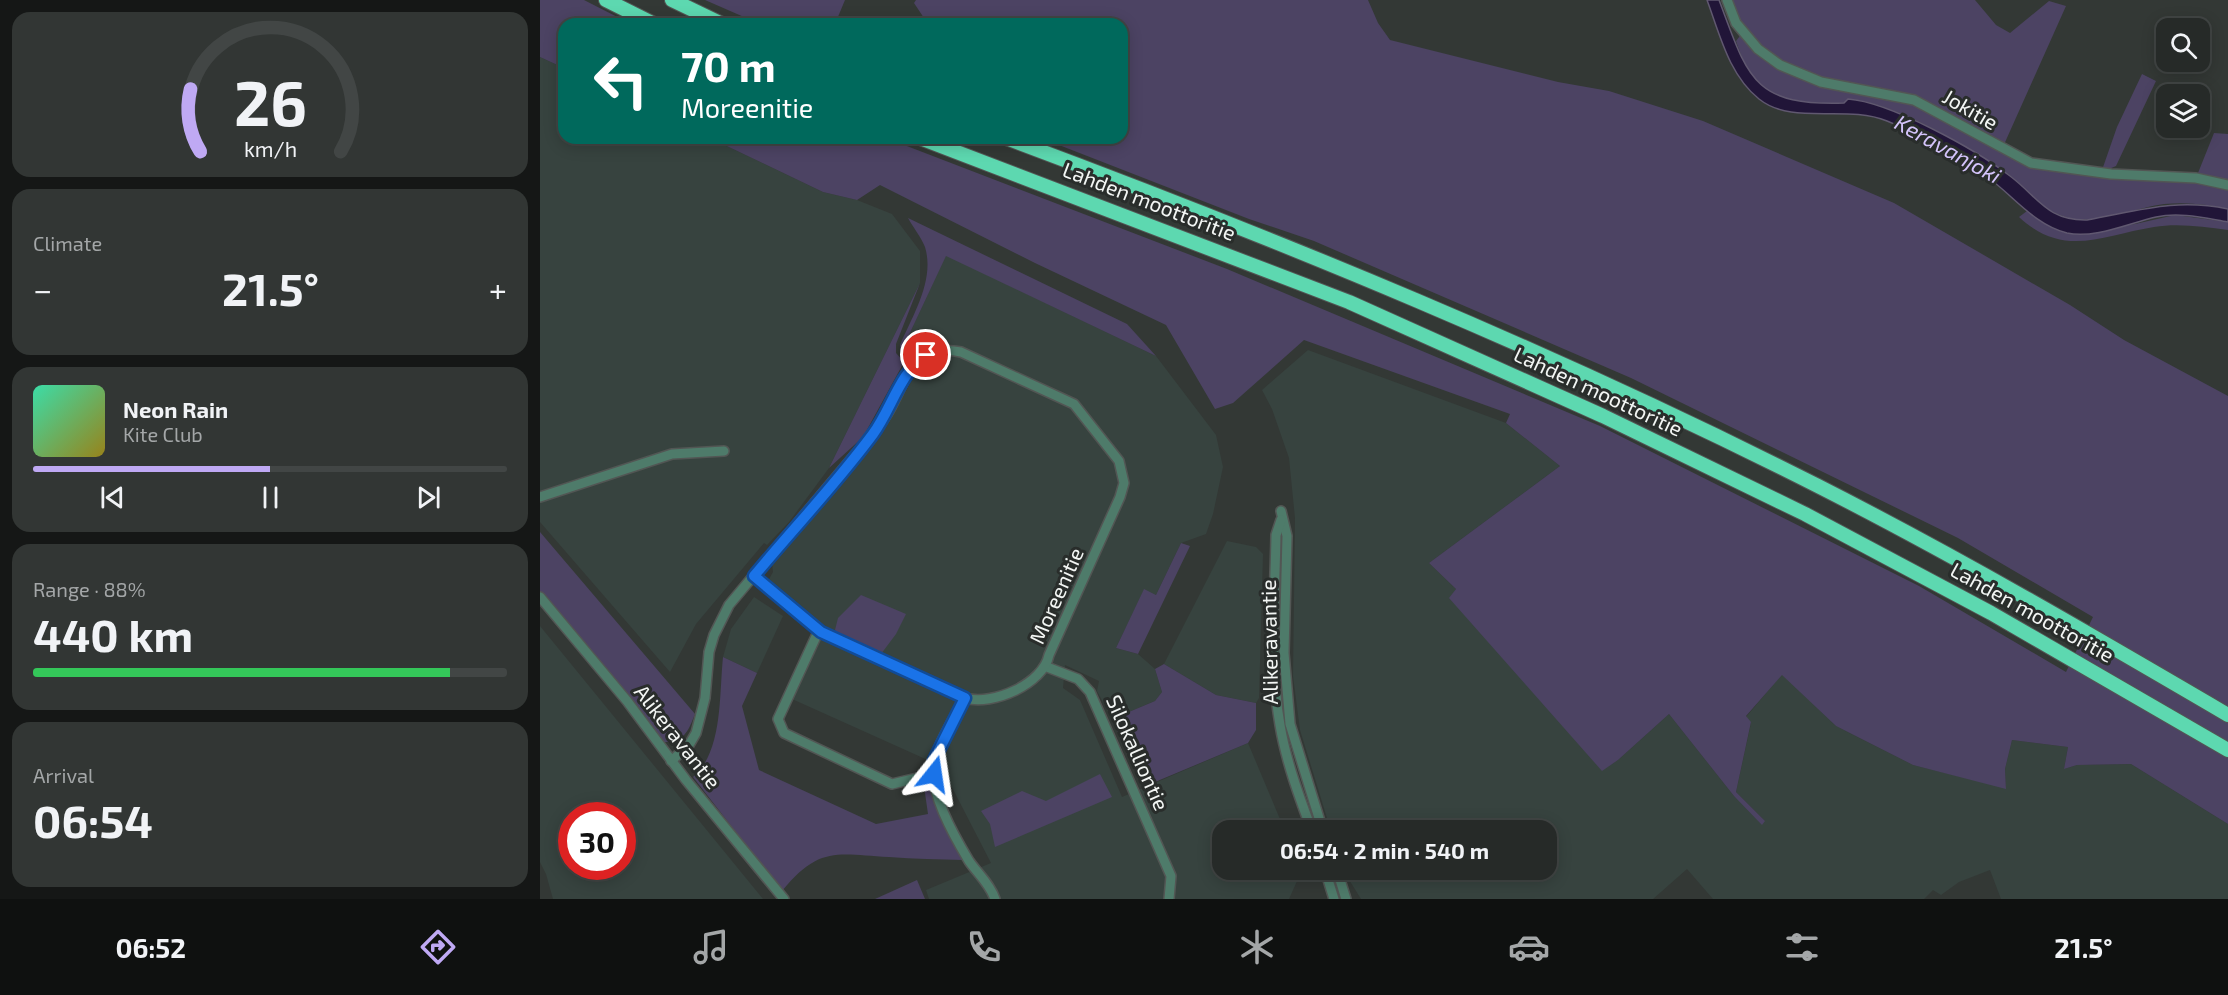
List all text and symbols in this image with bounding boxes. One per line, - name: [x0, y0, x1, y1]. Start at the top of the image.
- map controls: [2156, 18, 2210, 138]
- button: search: [2156, 18, 2210, 72]
- text: 70 m: [681, 40, 776, 90]
- icon: left: [582, 42, 660, 120]
- text: 26: [233, 64, 307, 139]
- street label: Jokitie: [1939, 83, 2003, 134]
- button: layers: [2156, 84, 2210, 138]
- text: Moreenitie: [681, 91, 813, 123]
- water label: Keravanjoki: [1890, 108, 2006, 189]
- text: km/h: [243, 136, 297, 161]
- street label: Lahden moottoritie: [1060, 156, 1239, 245]
- text: Climate: [33, 231, 102, 255]
- text: 21.5°: [222, 261, 319, 315]
- text: −: [33, 269, 52, 309]
- text: +: [489, 269, 507, 309]
- pin: [900, 329, 951, 380]
- icon: arrive: [909, 338, 942, 371]
- street label: Lahden moottoritie: [1510, 341, 1687, 441]
- text: Neon Rain: [123, 396, 228, 422]
- text: Kite Club: [123, 422, 203, 446]
- icon: previous: [96, 481, 129, 514]
- icon: pause: [254, 481, 287, 514]
- icon: next: [412, 481, 445, 514]
- street label: Moreenitie: [1023, 543, 1088, 648]
- street label: Lahden moottoritie: [1947, 556, 2119, 667]
- text: Range · 88%: [33, 577, 146, 601]
- street label: Alikeravantie: [1255, 579, 1282, 705]
- text: 440 km: [33, 607, 193, 661]
- street label: Alikeravantie: [630, 679, 727, 793]
- street label: Silokalliontie: [1102, 691, 1175, 814]
- position arrow: [902, 742, 966, 806]
- text: Arrival: [33, 763, 94, 787]
- text: 06:54: [33, 793, 153, 847]
- speed limit sign: 30: [558, 802, 636, 880]
- text: 06:54 · 2 min · 540 m: [1280, 837, 1489, 863]
- icon: directions: [417, 926, 459, 968]
- icon: music: [690, 926, 732, 968]
- icon: phone: [963, 926, 1005, 968]
- icon: climate: [1236, 926, 1278, 968]
- icon: car: [1508, 926, 1550, 968]
- icon: filters: [1781, 926, 1823, 968]
- text: 06:52: [115, 931, 186, 963]
- text: 21.5°: [2054, 931, 2112, 963]

